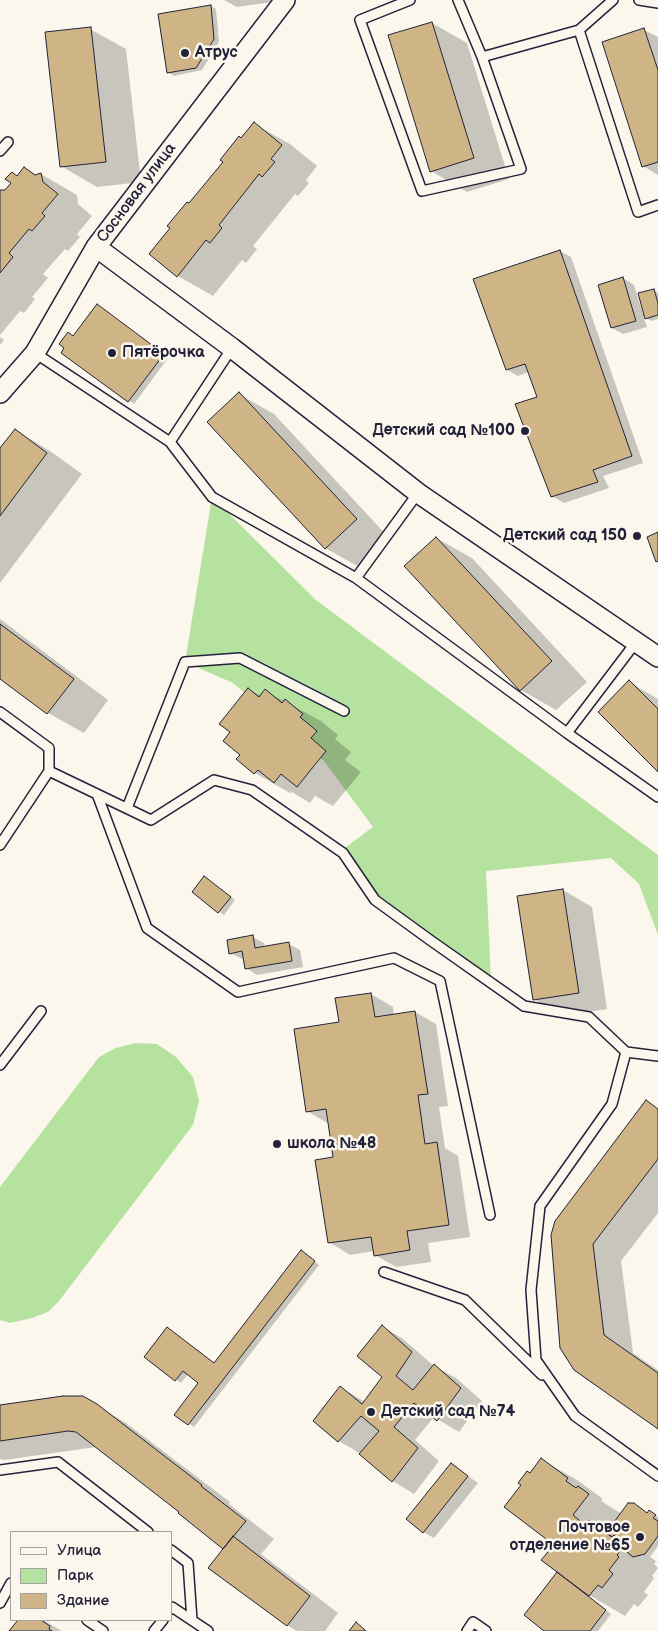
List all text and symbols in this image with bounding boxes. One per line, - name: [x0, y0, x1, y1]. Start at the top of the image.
- place label: Атрус: [195, 43, 238, 63]
- marker: Атрус: [179, 47, 191, 59]
- street label: Сосновая улица: [93, 139, 181, 247]
- place label: Пятёрочка: [122, 343, 204, 363]
- marker: Пятёрочка: [106, 347, 118, 359]
- place label: Детский сад №100: [372, 421, 515, 441]
- marker: Детский сад №100: [519, 425, 531, 437]
- place label: Детский сад 150: [503, 526, 627, 546]
- marker: Детский сад 150: [631, 530, 643, 542]
- place label: школа №48: [287, 1134, 376, 1154]
- marker: школа №48: [271, 1138, 283, 1150]
- place label: Детский сад №74: [381, 1402, 515, 1422]
- marker: Детский сад №74: [365, 1406, 377, 1418]
- place label: Почтовое отделение №65: [509, 1518, 630, 1556]
- legend: [10, 1531, 172, 1621]
- marker: Почтовое отделение №65: [634, 1531, 646, 1543]
- text: Улица: [57, 1541, 101, 1560]
- text: Парк: [57, 1566, 94, 1585]
- text: Здание: [57, 1591, 109, 1610]

